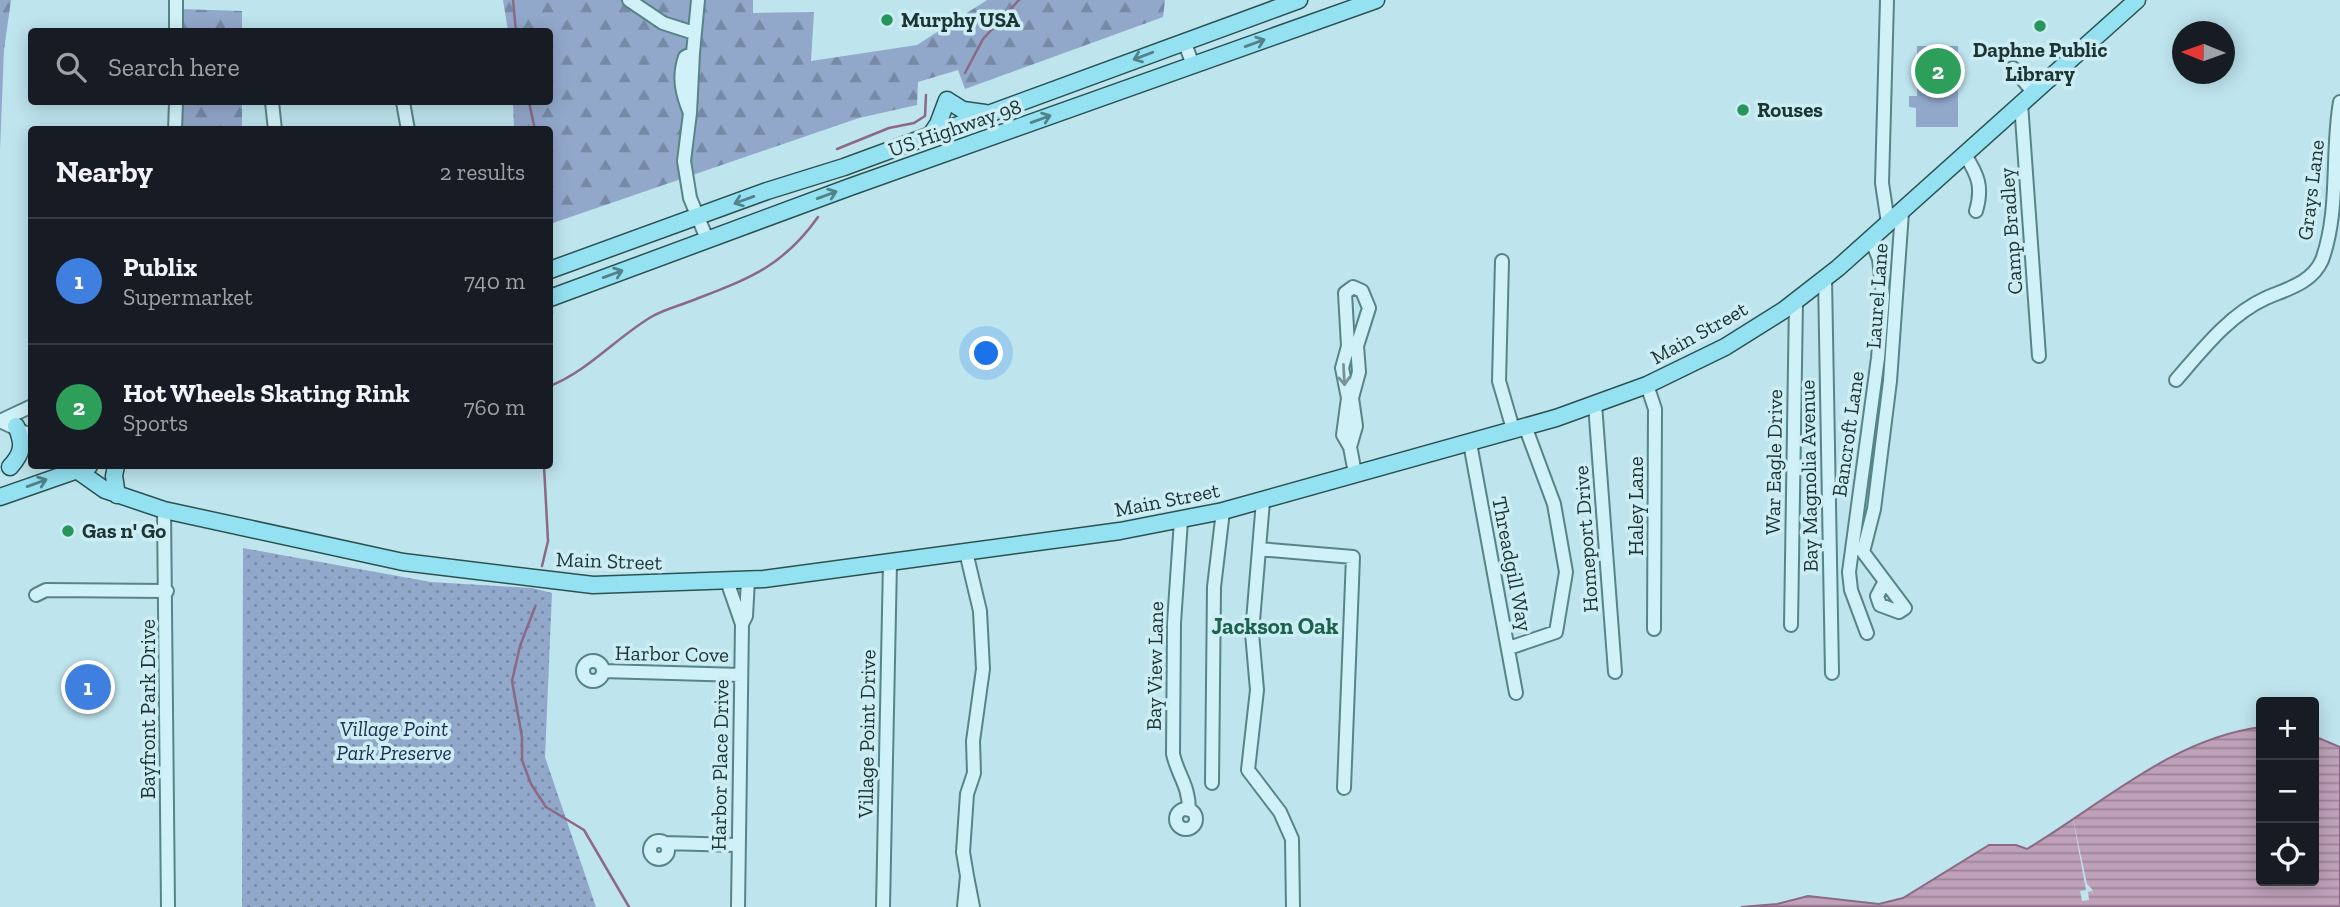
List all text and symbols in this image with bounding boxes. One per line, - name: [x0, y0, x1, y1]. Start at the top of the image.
- place label: Murphy USA: [901, 7, 1021, 32]
- marker: Murphy USA: [879, 12, 895, 28]
- marker: Daphne Public Library: [2032, 18, 2048, 34]
- north arrow: [2172, 21, 2235, 84]
- search box: [28, 28, 553, 105]
- one-way arrow: [1244, 36, 1266, 48]
- place label: Daphne Public Library: [1973, 37, 2107, 86]
- pin: 2: [1915, 45, 1961, 97]
- icon: search: [52, 48, 90, 86]
- text: Search here: [108, 51, 240, 83]
- one-way arrow: [1132, 51, 1154, 64]
- street label: US Highway 98: [885, 93, 1025, 162]
- place label: Rouses: [1757, 97, 1823, 122]
- marker: Rouses: [1735, 102, 1751, 118]
- one-way arrow: [1030, 112, 1052, 124]
- street label: Grays Lane: [2292, 138, 2329, 242]
- text: Nearby: [56, 154, 153, 190]
- text: 2 results: [440, 158, 525, 186]
- street label: Camp Bradley: [1994, 166, 2027, 295]
- one-way arrow: [815, 188, 837, 201]
- one-way arrow: [734, 194, 756, 207]
- street label: Laurel Lane: [1860, 242, 1893, 350]
- text: Publix: [123, 251, 197, 283]
- one-way arrow: [602, 266, 624, 279]
- text: 1: [74, 267, 84, 295]
- text: 740 m: [464, 267, 525, 295]
- text: Supermarket: [123, 283, 253, 311]
- street label: Main Street: [1646, 296, 1752, 369]
- your location: [969, 336, 1003, 370]
- one-way arrow: [1338, 363, 1351, 386]
- street label: Bancroft Lane: [1826, 369, 1869, 499]
- text: Hot Wheels Skating Rink: [123, 377, 410, 409]
- street label: Bay Magnolia Avenue: [1794, 379, 1823, 572]
- street label: War Eagle Drive: [1760, 389, 1787, 535]
- text: 2: [73, 393, 85, 421]
- text: 760 m: [464, 393, 525, 421]
- text: Sports: [123, 409, 188, 437]
- street label: Haley Lane: [1623, 456, 1648, 556]
- street label: Homeport Drive: [1568, 465, 1603, 613]
- one-way arrow: [26, 476, 48, 488]
- street label: Main Street: [1112, 477, 1222, 522]
- street label: Threadgill Way: [1487, 494, 1538, 634]
- place label: Gas n' Go: [82, 518, 166, 543]
- marker: Gas n' Go: [60, 523, 76, 539]
- street label: Main Street: [555, 546, 663, 575]
- street label: Bay View Lane: [1141, 601, 1168, 731]
- district label: Jackson Oak: [1212, 612, 1339, 640]
- street label: Bayfront Park Drive: [135, 619, 160, 799]
- street label: Harbor Cove: [615, 640, 729, 667]
- street label: Village Point Drive: [853, 649, 880, 820]
- pin: 1: [65, 661, 111, 713]
- street label: Harbor Place Drive: [706, 679, 733, 851]
- map controls: [2256, 697, 2319, 886]
- button: +: [2256, 697, 2319, 760]
- park label: Village Point Park Preserve: [336, 716, 452, 765]
- button: −: [2256, 760, 2319, 823]
- button: locate: [2256, 823, 2319, 886]

